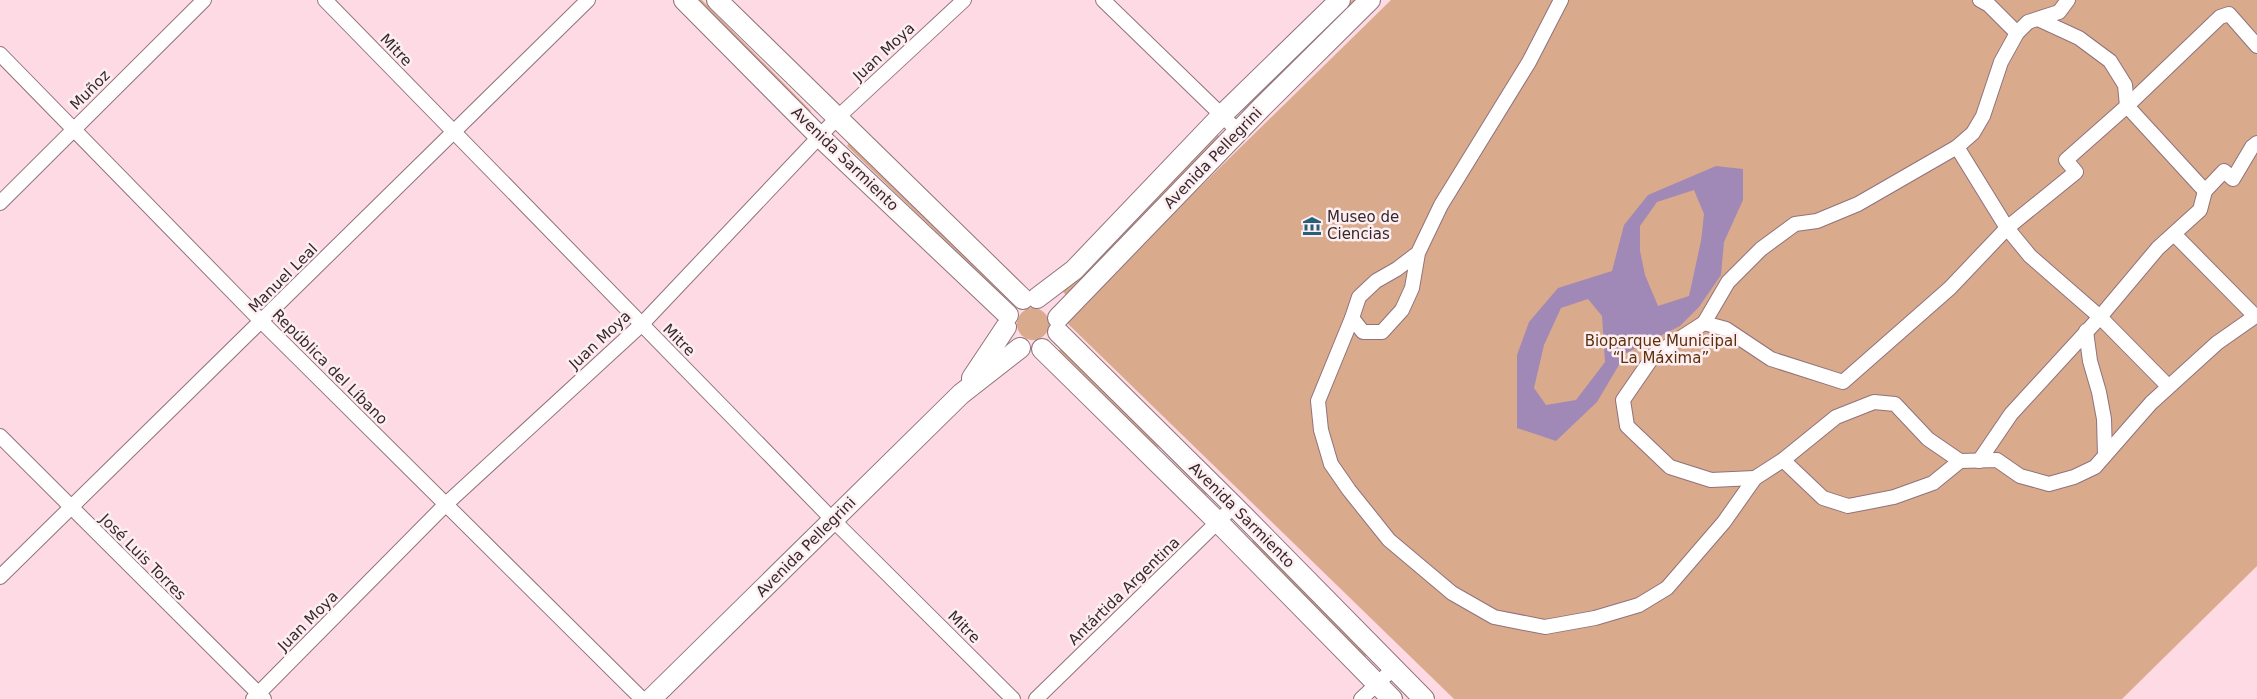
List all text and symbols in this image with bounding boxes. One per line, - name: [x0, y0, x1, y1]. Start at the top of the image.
- street label: Juan Moya: [849, 19, 919, 86]
- street label: Mitre: [376, 30, 416, 70]
- street label: Muñoz: [66, 66, 114, 114]
- street label: Avenida Sarmiento: [788, 103, 902, 215]
- street label: Avenida Pellegrini: [1160, 104, 1266, 212]
- place label: Museo de Ciencias: [1327, 208, 1399, 243]
- museum icon: Museo de Ciencias: [1301, 215, 1323, 237]
- street label: Manuel Leal: [245, 240, 321, 316]
- street label: República del Líbano: [269, 306, 391, 428]
- street label: Juan Moya: [565, 307, 635, 374]
- street label: Mitre: [659, 320, 699, 360]
- park label: Bioparque Municipal “La Máxima”: [1585, 332, 1737, 367]
- street label: Avenida Sarmiento: [1185, 458, 1299, 572]
- street label: Avenida Pellegrini: [752, 493, 860, 601]
- street label: José Luis Torres: [96, 510, 190, 604]
- street label: Antártida Argentina: [1065, 533, 1183, 649]
- street label: Juan Moya: [273, 587, 342, 656]
- street label: Mitre: [944, 607, 984, 647]

